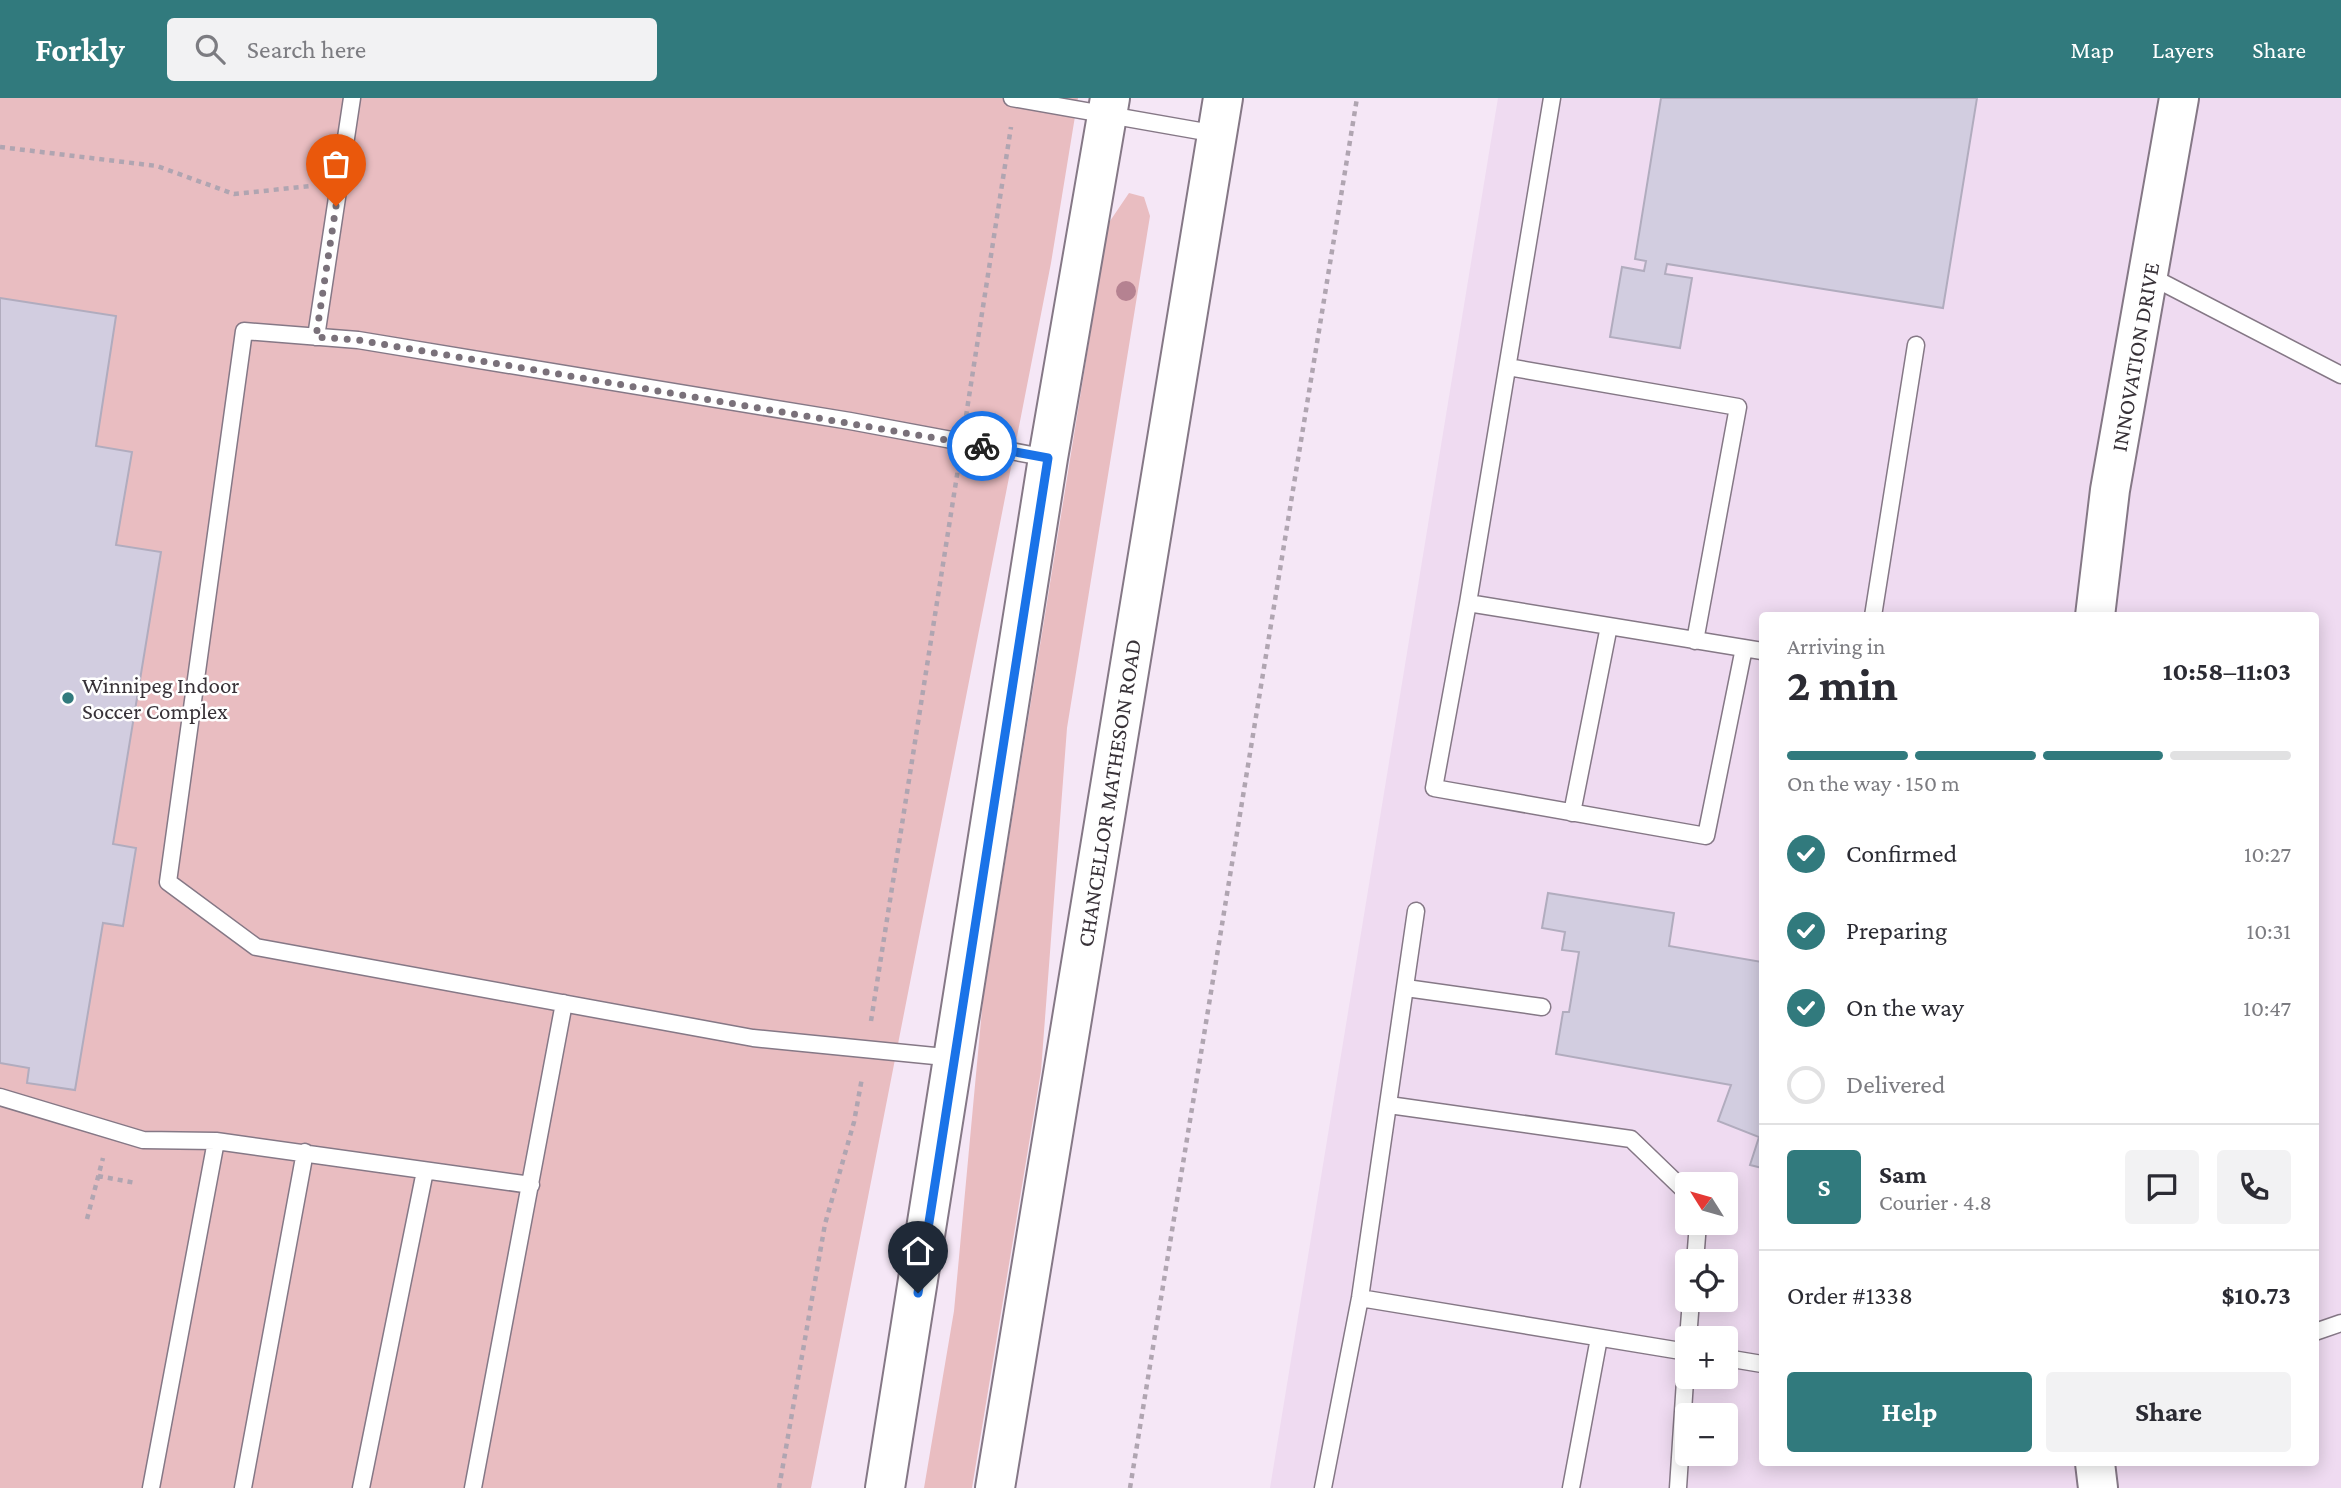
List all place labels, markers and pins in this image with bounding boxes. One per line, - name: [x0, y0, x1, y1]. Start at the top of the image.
- pin: [306, 134, 366, 206]
- place label: Winnipeg Indoor Soccer Complex: [82, 672, 240, 724]
- marker: Winnipeg Indoor Soccer Complex: [60, 690, 76, 706]
- pin: [888, 1221, 948, 1293]

